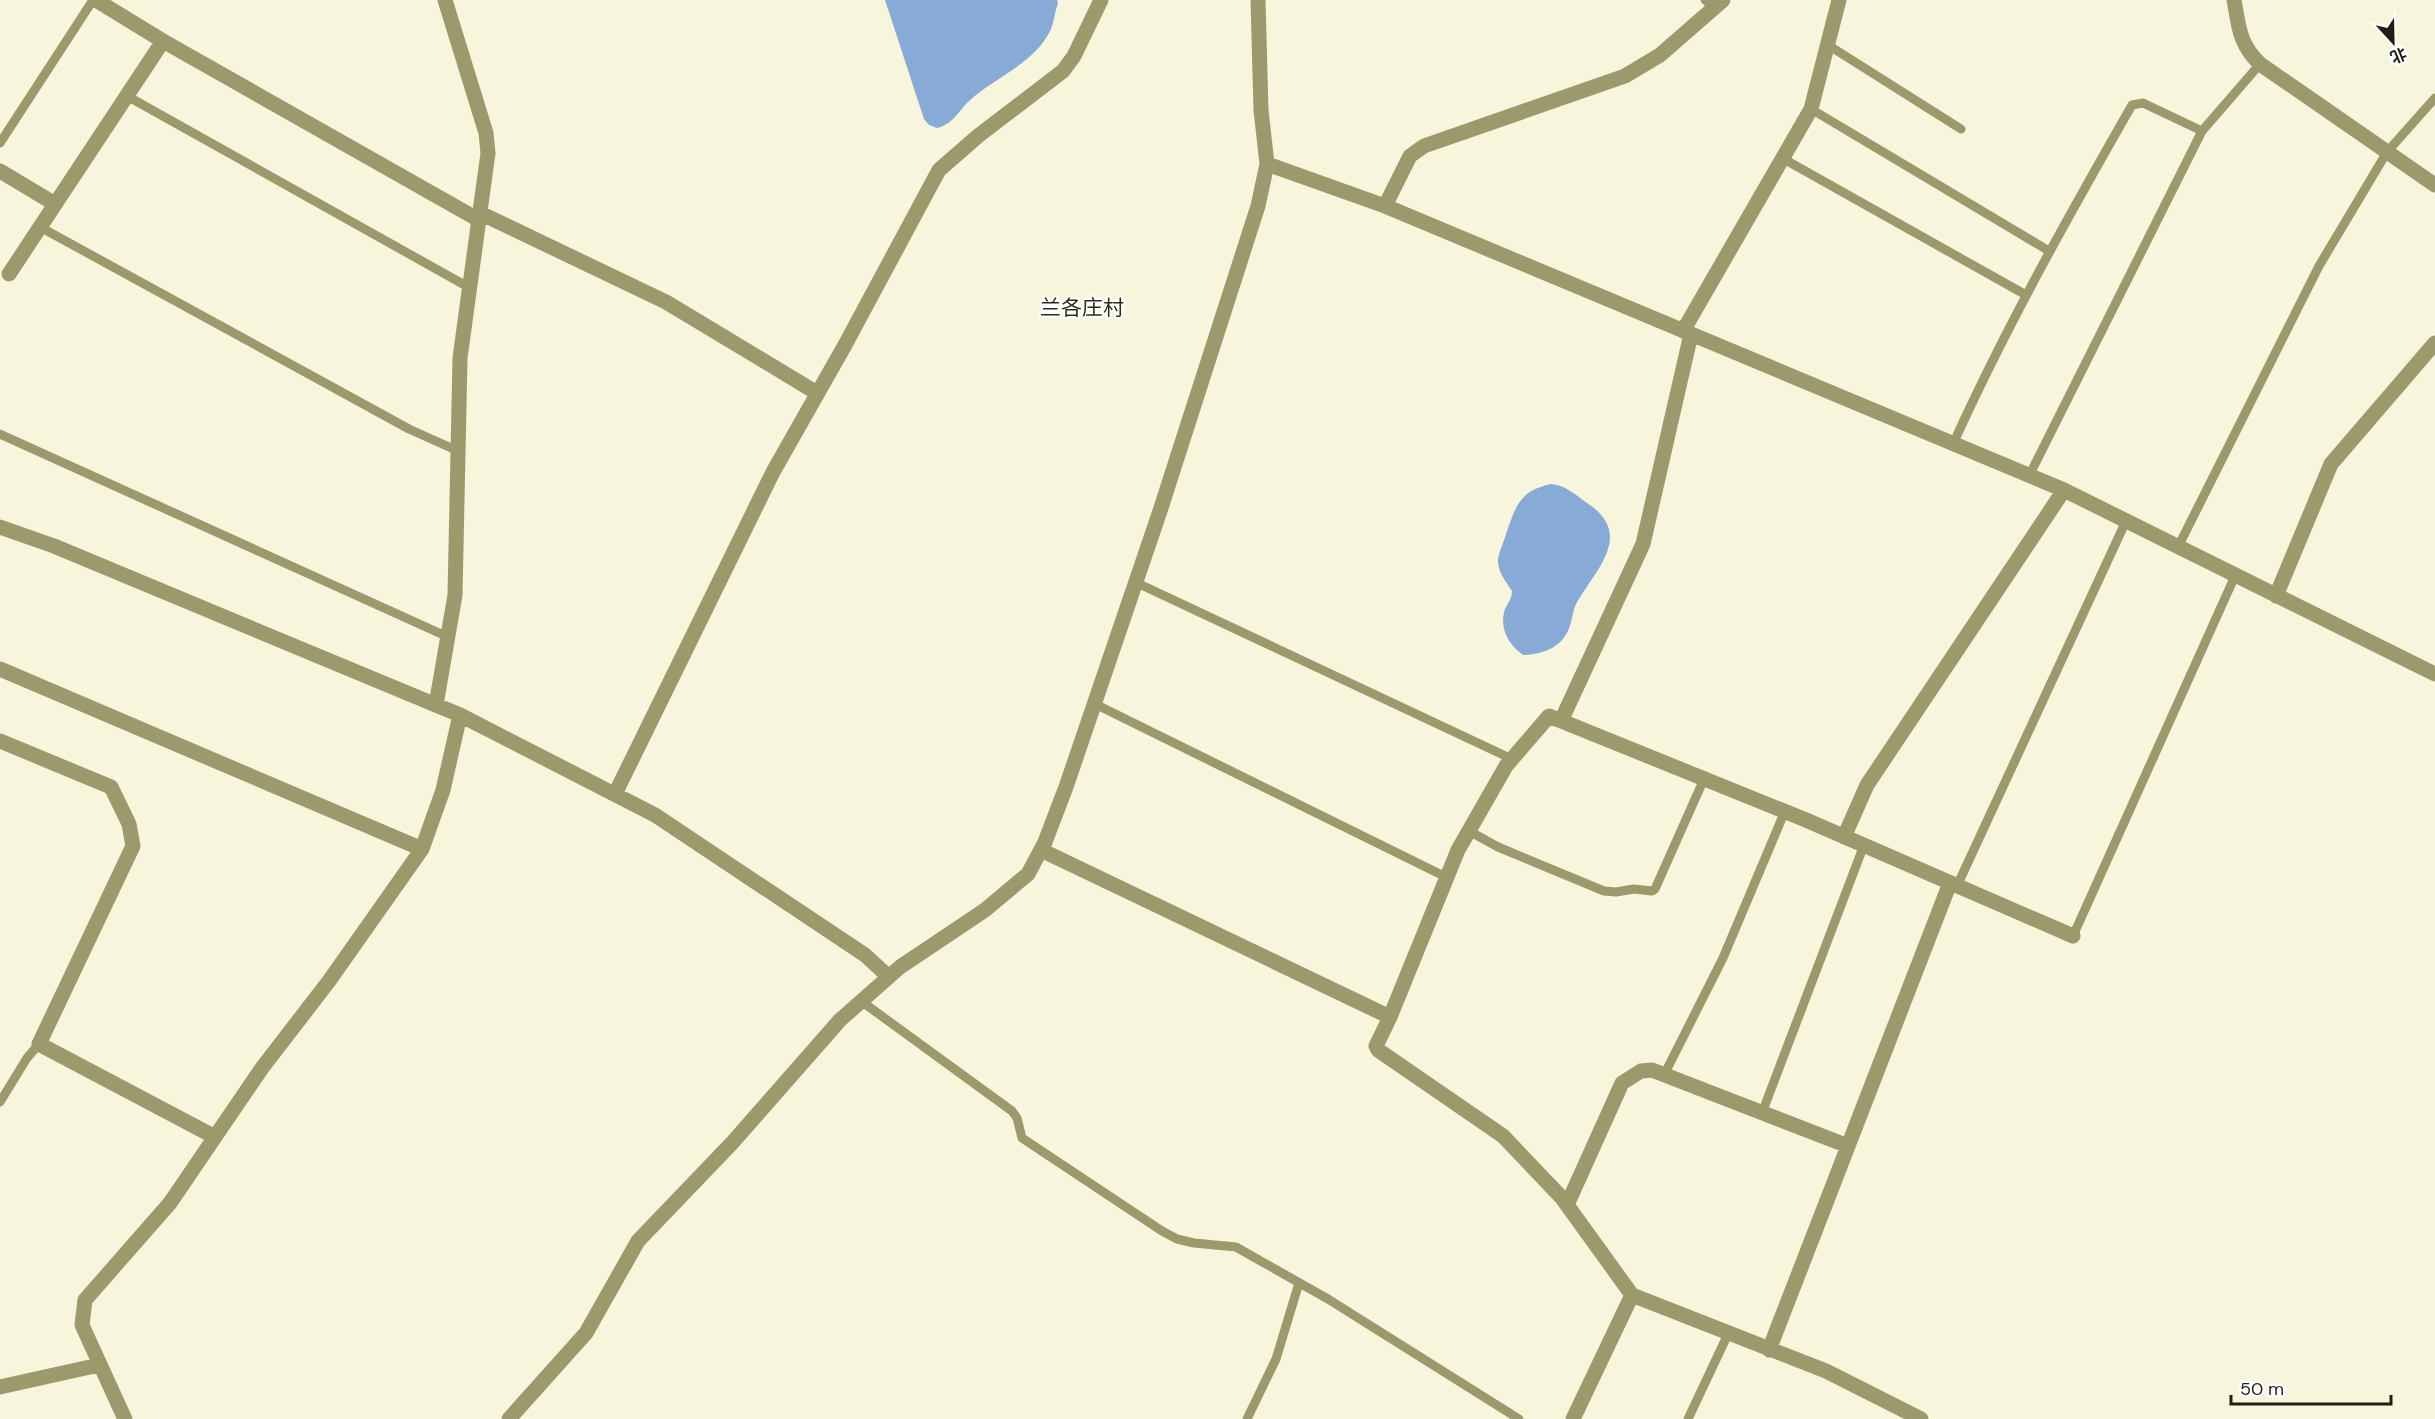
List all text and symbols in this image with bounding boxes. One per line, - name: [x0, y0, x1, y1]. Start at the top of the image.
- north arrow: [2363, 12, 2423, 72]
- text: 北: [2387, 43, 2410, 68]
- district label: 兰各庄村: [1040, 294, 1124, 322]
- scale bar: [2231, 1368, 2392, 1406]
- text: 50 m: [2240, 1377, 2284, 1401]

